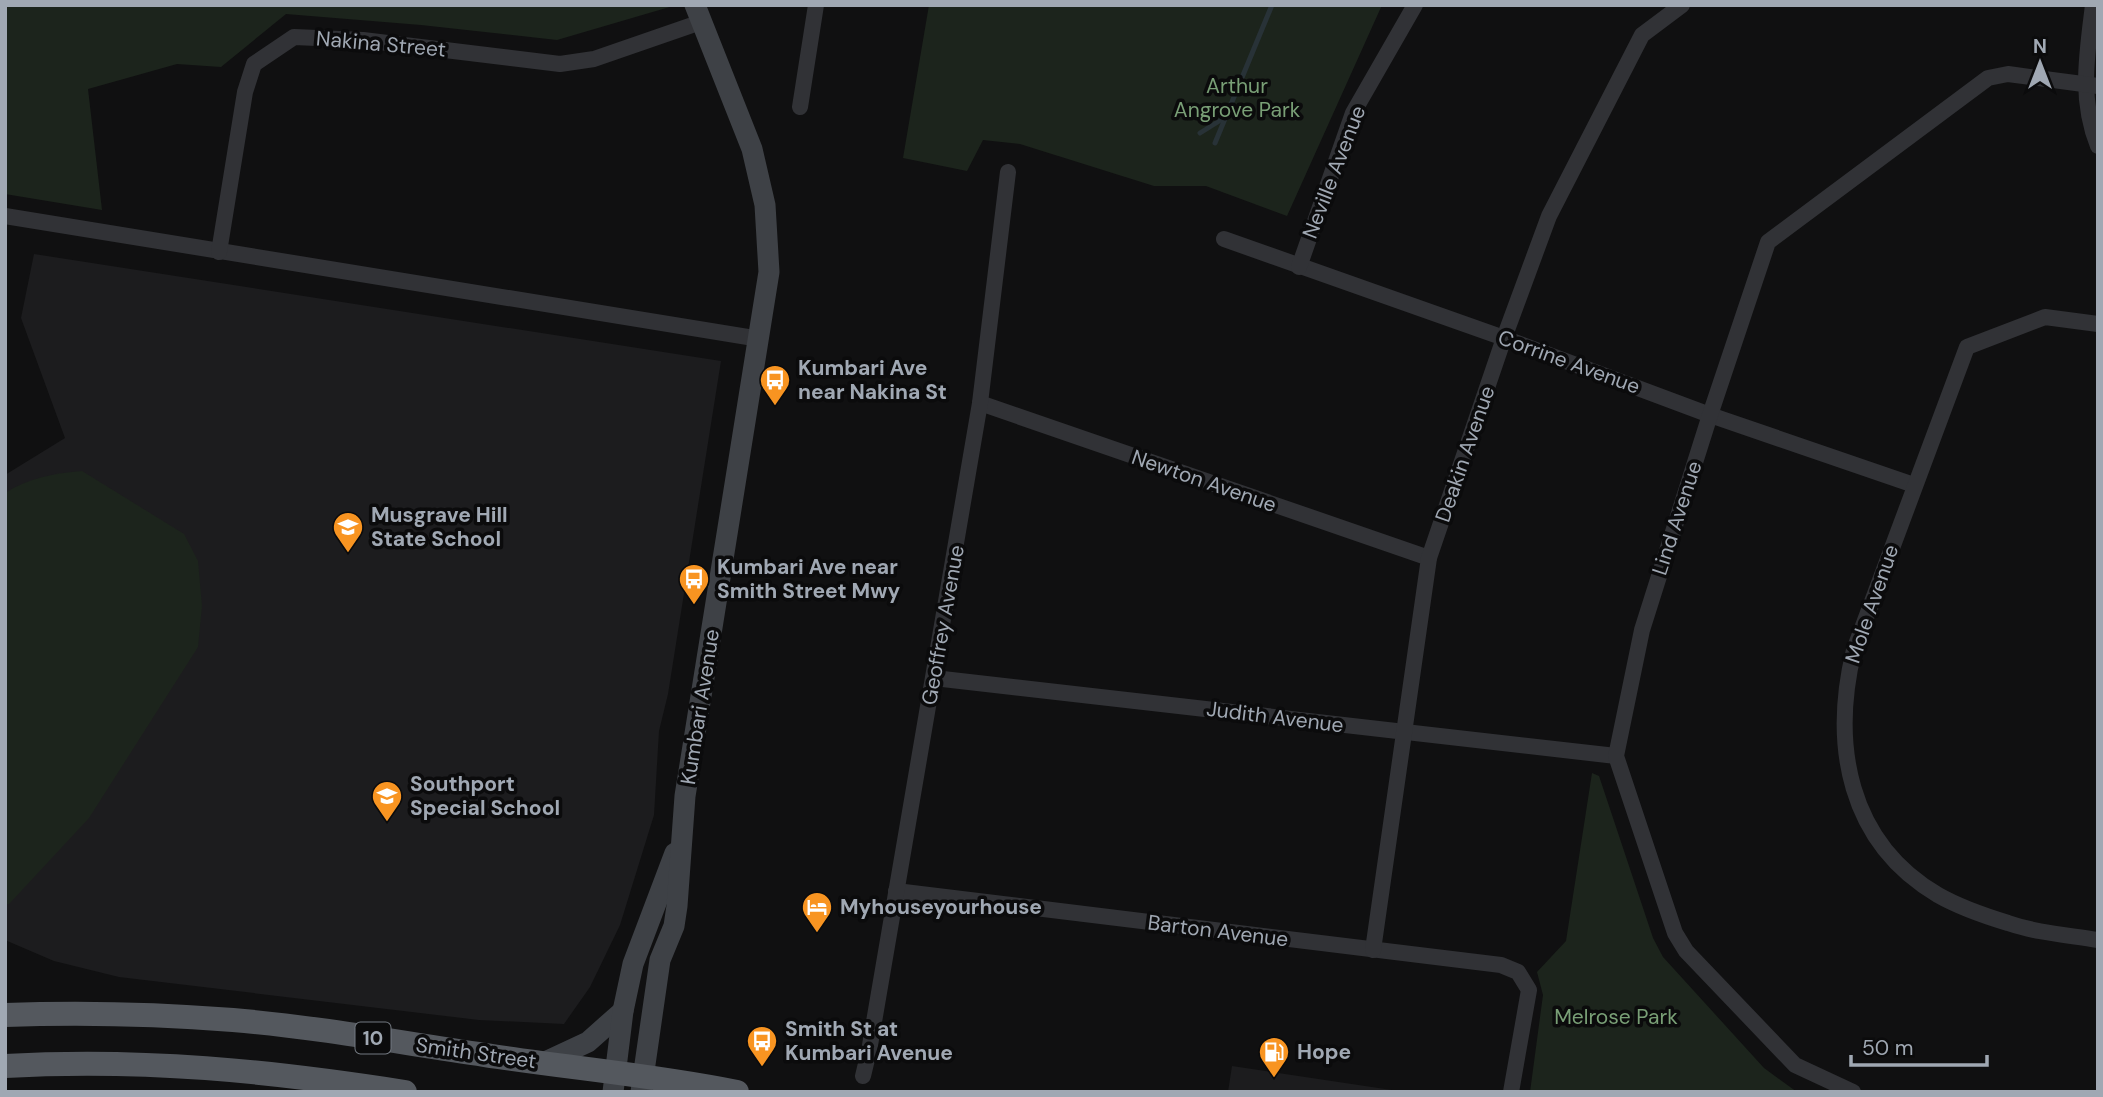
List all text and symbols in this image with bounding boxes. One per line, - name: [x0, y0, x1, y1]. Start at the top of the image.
- street label: Nakina Street: [315, 24, 447, 64]
- north arrow: [2005, 28, 2075, 98]
- text: N: [2033, 34, 2047, 59]
- park label: Arthur Angrove Park: [1174, 72, 1301, 124]
- street label: Neville Avenue: [1296, 101, 1372, 243]
- street label: Corrine Avenue: [1494, 323, 1644, 401]
- place label: Kumbari Ave near Nakina St: [798, 354, 947, 406]
- bus stop icon: Kumbari Ave near Nakina St: [758, 363, 792, 407]
- street label: Deakin Avenue: [1429, 382, 1501, 526]
- street label: Newton Avenue: [1128, 443, 1280, 519]
- street label: Lind Avenue: [1645, 457, 1709, 579]
- place label: Musgrave Hill State School: [371, 501, 508, 553]
- school or university icon: Musgrave Hill State School: [331, 510, 365, 554]
- street label: Mole Avenue: [1839, 541, 1905, 667]
- street label: Geoffrey Avenue: [915, 543, 971, 707]
- place label: Kumbari Ave near Smith Street Mwy: [717, 553, 900, 605]
- bus stop icon: Kumbari Ave near Smith Street Mwy: [677, 562, 711, 606]
- street label: Kumbari Avenue: [674, 627, 726, 787]
- street label: Judith Avenue: [1205, 695, 1345, 739]
- place label: Southport Special School: [410, 770, 560, 822]
- school or university icon: Southport Special School: [370, 779, 404, 823]
- hotel icon: Myhouseyourhouse: [800, 890, 834, 934]
- place label: Myhouseyourhouse: [840, 893, 1042, 921]
- street label: Barton Avenue: [1146, 908, 1290, 954]
- park label: Melrose Park: [1554, 1003, 1678, 1031]
- place label: Smith St at Kumbari Avenue: [785, 1015, 953, 1067]
- road number: 10: [356, 1022, 390, 1054]
- bus stop icon: Smith St at Kumbari Avenue: [745, 1024, 779, 1068]
- scale bar: [1851, 1024, 1988, 1068]
- street label: Smith Street: [414, 1031, 538, 1075]
- text: 50 m: [1862, 1034, 1913, 1062]
- fuel station icon: Hope: [1257, 1035, 1291, 1079]
- place label: Hope: [1297, 1038, 1351, 1066]

